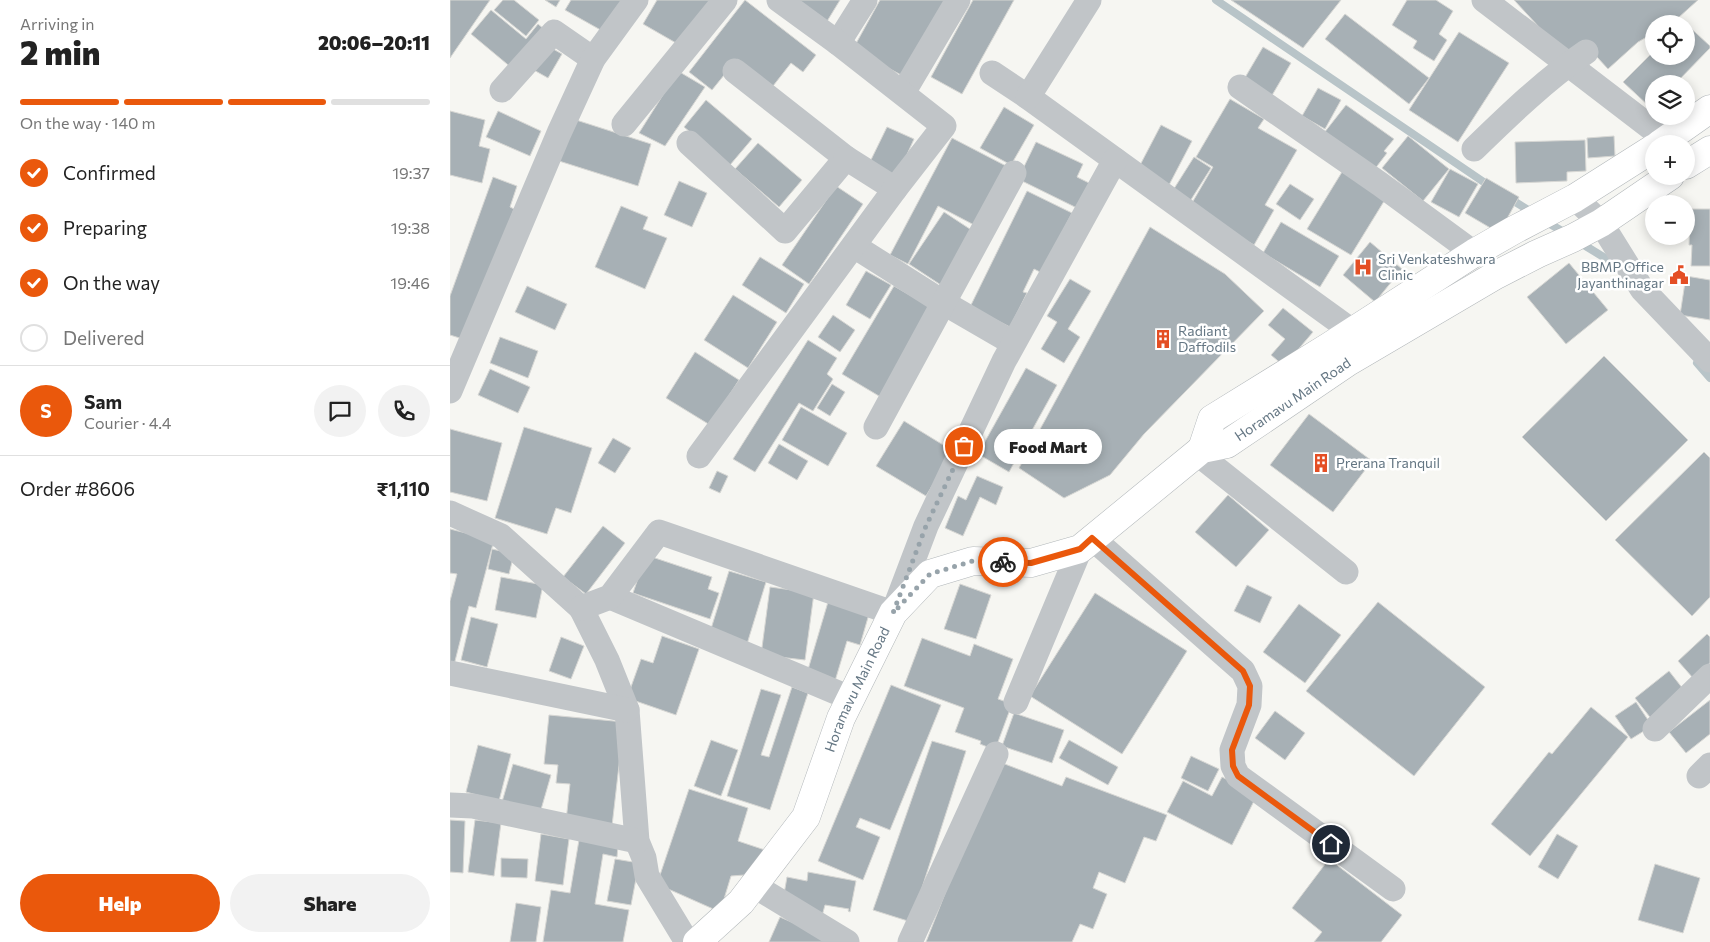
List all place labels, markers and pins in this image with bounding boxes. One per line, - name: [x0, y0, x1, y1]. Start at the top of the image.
- place label: Sri Venkateshwara Clinic: [1378, 250, 1495, 283]
- hospital icon: Sri Venkateshwara Clinic: [1352, 256, 1374, 278]
- place label: BBMP Office Jayanthinagar: [1577, 258, 1664, 291]
- public building icon: BBMP Office Jayanthinagar: [1668, 264, 1690, 286]
- place label: Radiant Daffodils: [1178, 322, 1236, 355]
- building icon: Radiant Daffodils: [1152, 328, 1174, 350]
- pin: [943, 425, 985, 467]
- callout: Food Mart: [994, 428, 1102, 464]
- building icon: Prerana Tranquil: [1310, 452, 1332, 474]
- place label: Prerana Tranquil: [1336, 454, 1440, 471]
- pin: [1310, 823, 1352, 865]

